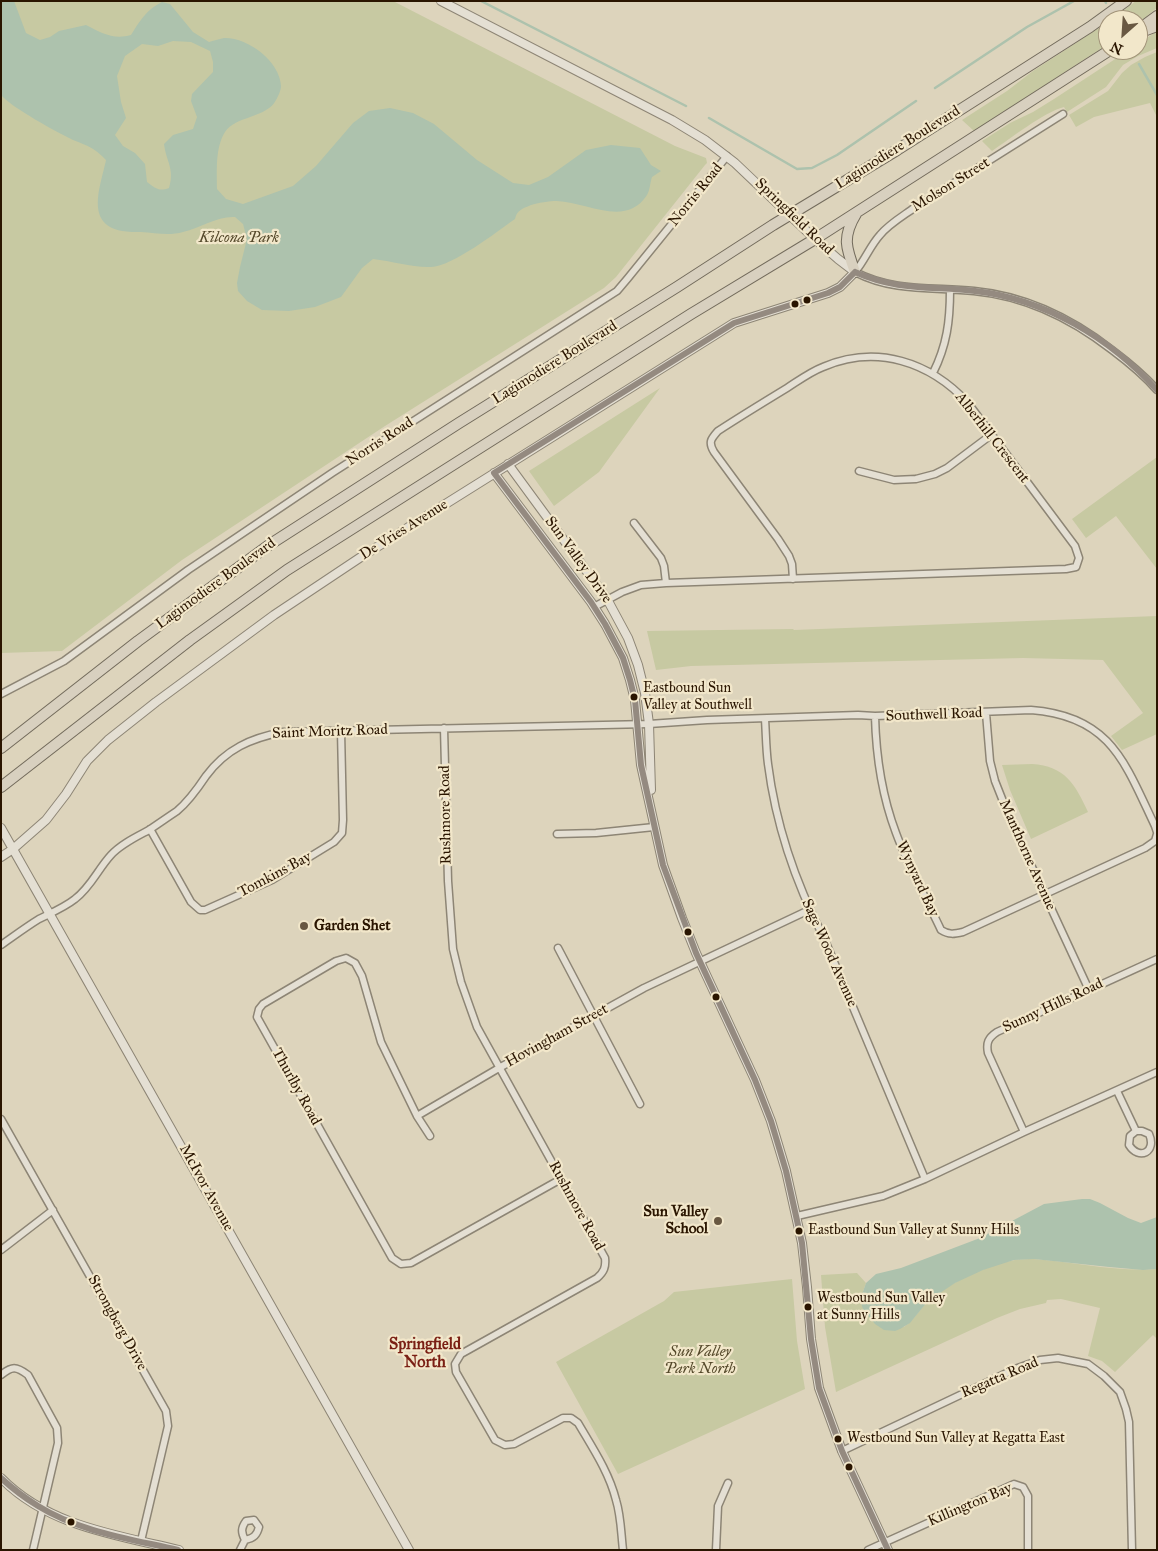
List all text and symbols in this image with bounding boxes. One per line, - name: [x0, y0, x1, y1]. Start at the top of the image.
- north arrow: [1098, 10, 1148, 60]
- text: N: [1108, 38, 1126, 58]
- street label: Lagimodiere Boulevard: [832, 102, 964, 194]
- street label: Molson Street: [909, 154, 993, 216]
- street label: Norris Road: [665, 160, 727, 230]
- street label: Springfield Road: [751, 175, 837, 259]
- park label: Kilcona Park: [199, 229, 279, 247]
- unlabelled marker: [802, 295, 812, 305]
- unlabelled marker: [790, 299, 800, 309]
- street label: Lagimodiere Boulevard: [489, 317, 621, 409]
- street label: Alberhill Crescent: [951, 389, 1033, 487]
- street label: Norris Road: [343, 414, 417, 470]
- street label: De Vries Avenue: [357, 496, 451, 564]
- street label: Sun Valley Drive: [541, 513, 615, 607]
- street label: Lagimodiere Boulevard: [152, 534, 280, 634]
- place label: Eastbound Sun Valley at Southwell: [643, 681, 752, 714]
- marker: Eastbound Sun Valley at Southwell: [629, 692, 639, 702]
- street label: Southwell Road: [885, 704, 983, 726]
- street label: Saint Moritz Road: [272, 721, 388, 743]
- street label: Rushmore Road: [436, 765, 456, 865]
- street label: Manthorne Avenue: [995, 797, 1059, 913]
- street label: Wynyard Bay: [892, 838, 942, 920]
- street label: Tomkins Bay: [235, 848, 315, 902]
- street label: Sage Wood Avenue: [797, 896, 861, 1010]
- place label: Garden Shet: [314, 917, 390, 935]
- marker: Garden Shet: [298, 920, 310, 932]
- unlabelled marker: [683, 927, 693, 937]
- street label: Sunny Hills Road: [1000, 975, 1106, 1037]
- unlabelled marker: [711, 992, 721, 1002]
- street label: Hovingham Street: [503, 1000, 611, 1072]
- street label: Thurlby Road: [267, 1045, 325, 1129]
- street label: McIvor Avenue: [175, 1142, 237, 1234]
- street label: Rushmore Road: [544, 1158, 608, 1254]
- place label: Sun Valley School: [643, 1203, 708, 1238]
- marker: Sun Valley School: [712, 1215, 724, 1227]
- place label: Eastbound Sun Valley at Sunny Hills: [808, 1223, 1019, 1239]
- marker: Eastbound Sun Valley at Sunny Hills: [794, 1226, 804, 1236]
- street label: Strongberg Drive: [83, 1272, 151, 1374]
- place label: Westbound Sun Valley at Sunny Hills: [817, 1291, 945, 1324]
- marker: Westbound Sun Valley at Sunny Hills: [803, 1302, 813, 1312]
- district label: Springfield North: [389, 1335, 461, 1373]
- park label: Sun Valley Park North: [664, 1343, 736, 1378]
- street label: Regatta Road: [959, 1354, 1041, 1402]
- place label: Westbound Sun Valley at Regatta East: [847, 1431, 1065, 1447]
- marker: Westbound Sun Valley at Regatta East: [833, 1434, 843, 1444]
- unlabelled marker: [844, 1462, 854, 1472]
- street label: Killington Bay: [925, 1479, 1015, 1531]
- unlabelled marker: [66, 1517, 76, 1527]

